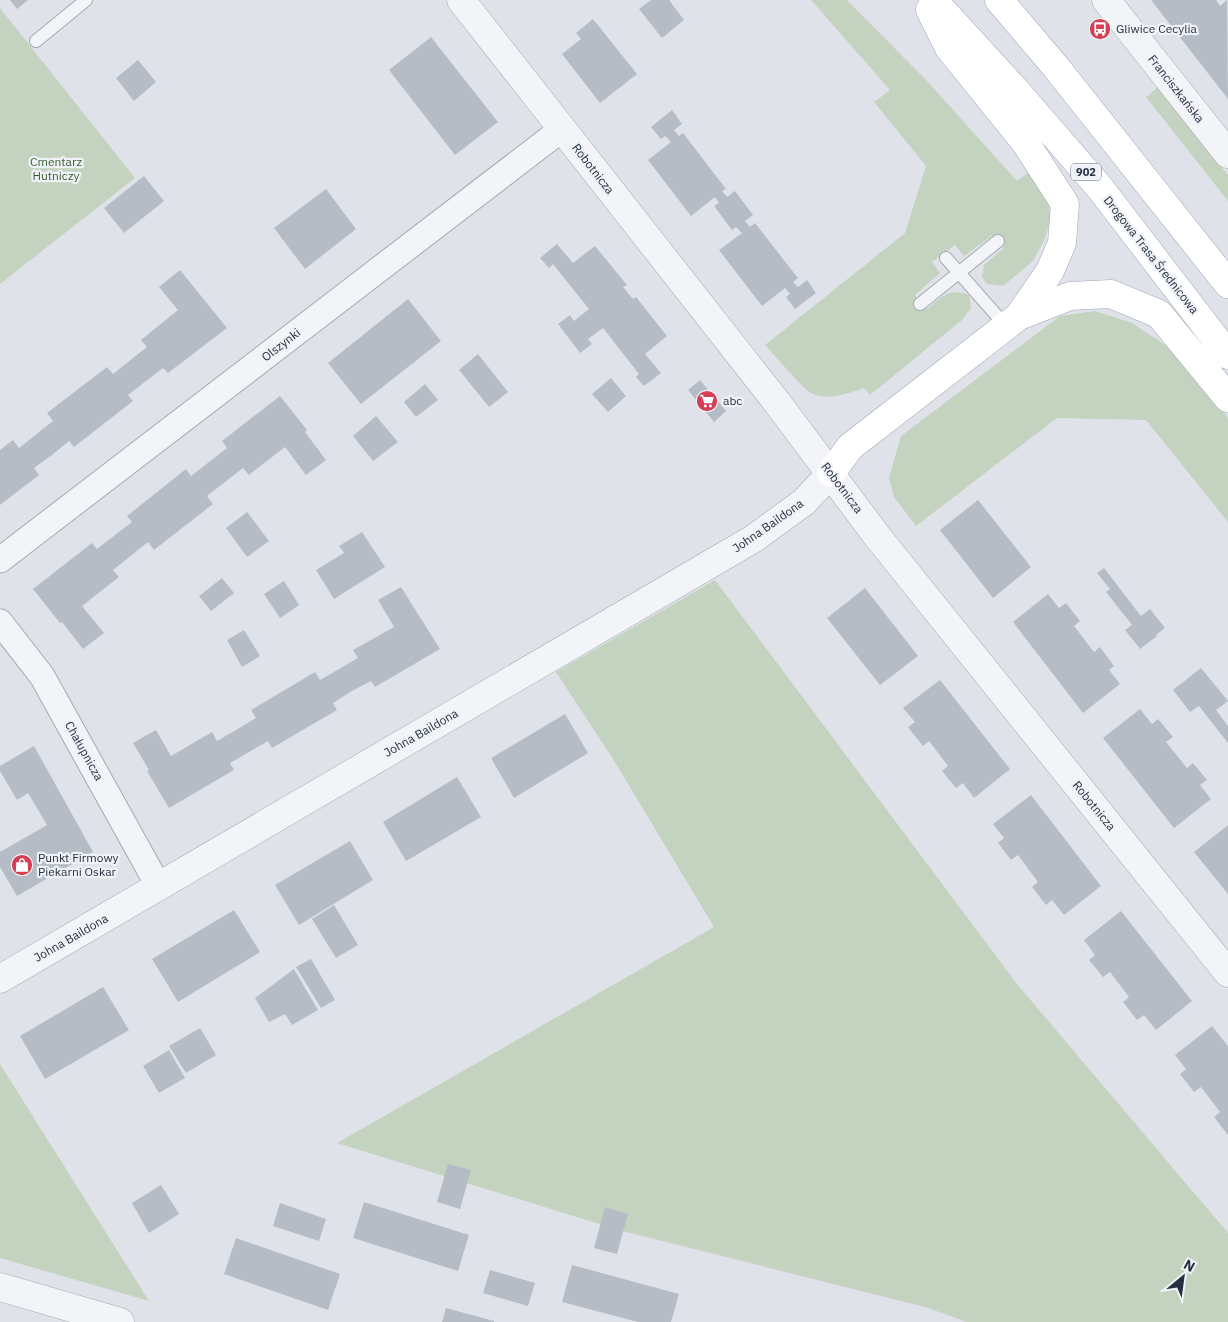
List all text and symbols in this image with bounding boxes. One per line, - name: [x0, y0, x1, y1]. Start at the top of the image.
- bus stop icon: Gliwice Cecylia: [1088, 17, 1112, 41]
- place label: Gliwice Cecylia: [1116, 21, 1198, 36]
- street label: Franciszkańska: [1145, 52, 1208, 126]
- street label: Robotnicza: [569, 140, 618, 197]
- park label: Cmentarz Hutniczy: [30, 154, 82, 183]
- road number: 902: [1071, 163, 1101, 180]
- street label: Drogowa Trasa Średnicowa: [1101, 193, 1202, 317]
- street label: Olszynki: [258, 325, 303, 364]
- supermarket icon: abc: [695, 389, 719, 413]
- place label: abc: [723, 393, 742, 408]
- street label: Robotnicza: [818, 459, 867, 517]
- street label: Johna Baildona: [729, 495, 807, 556]
- street label: Johna Baildona: [381, 705, 461, 760]
- street label: Chałupnicza: [62, 718, 107, 784]
- street label: Robotnicza: [1070, 778, 1119, 834]
- place label: Punkt Firmowy Piekarni Oskar: [38, 850, 119, 879]
- shop icon: Punkt Firmowy Piekarni Oskar: [10, 853, 34, 877]
- street label: Johna Baildona: [31, 910, 111, 965]
- north arrow: [1158, 1252, 1208, 1302]
- text: N: [1181, 1255, 1198, 1276]

